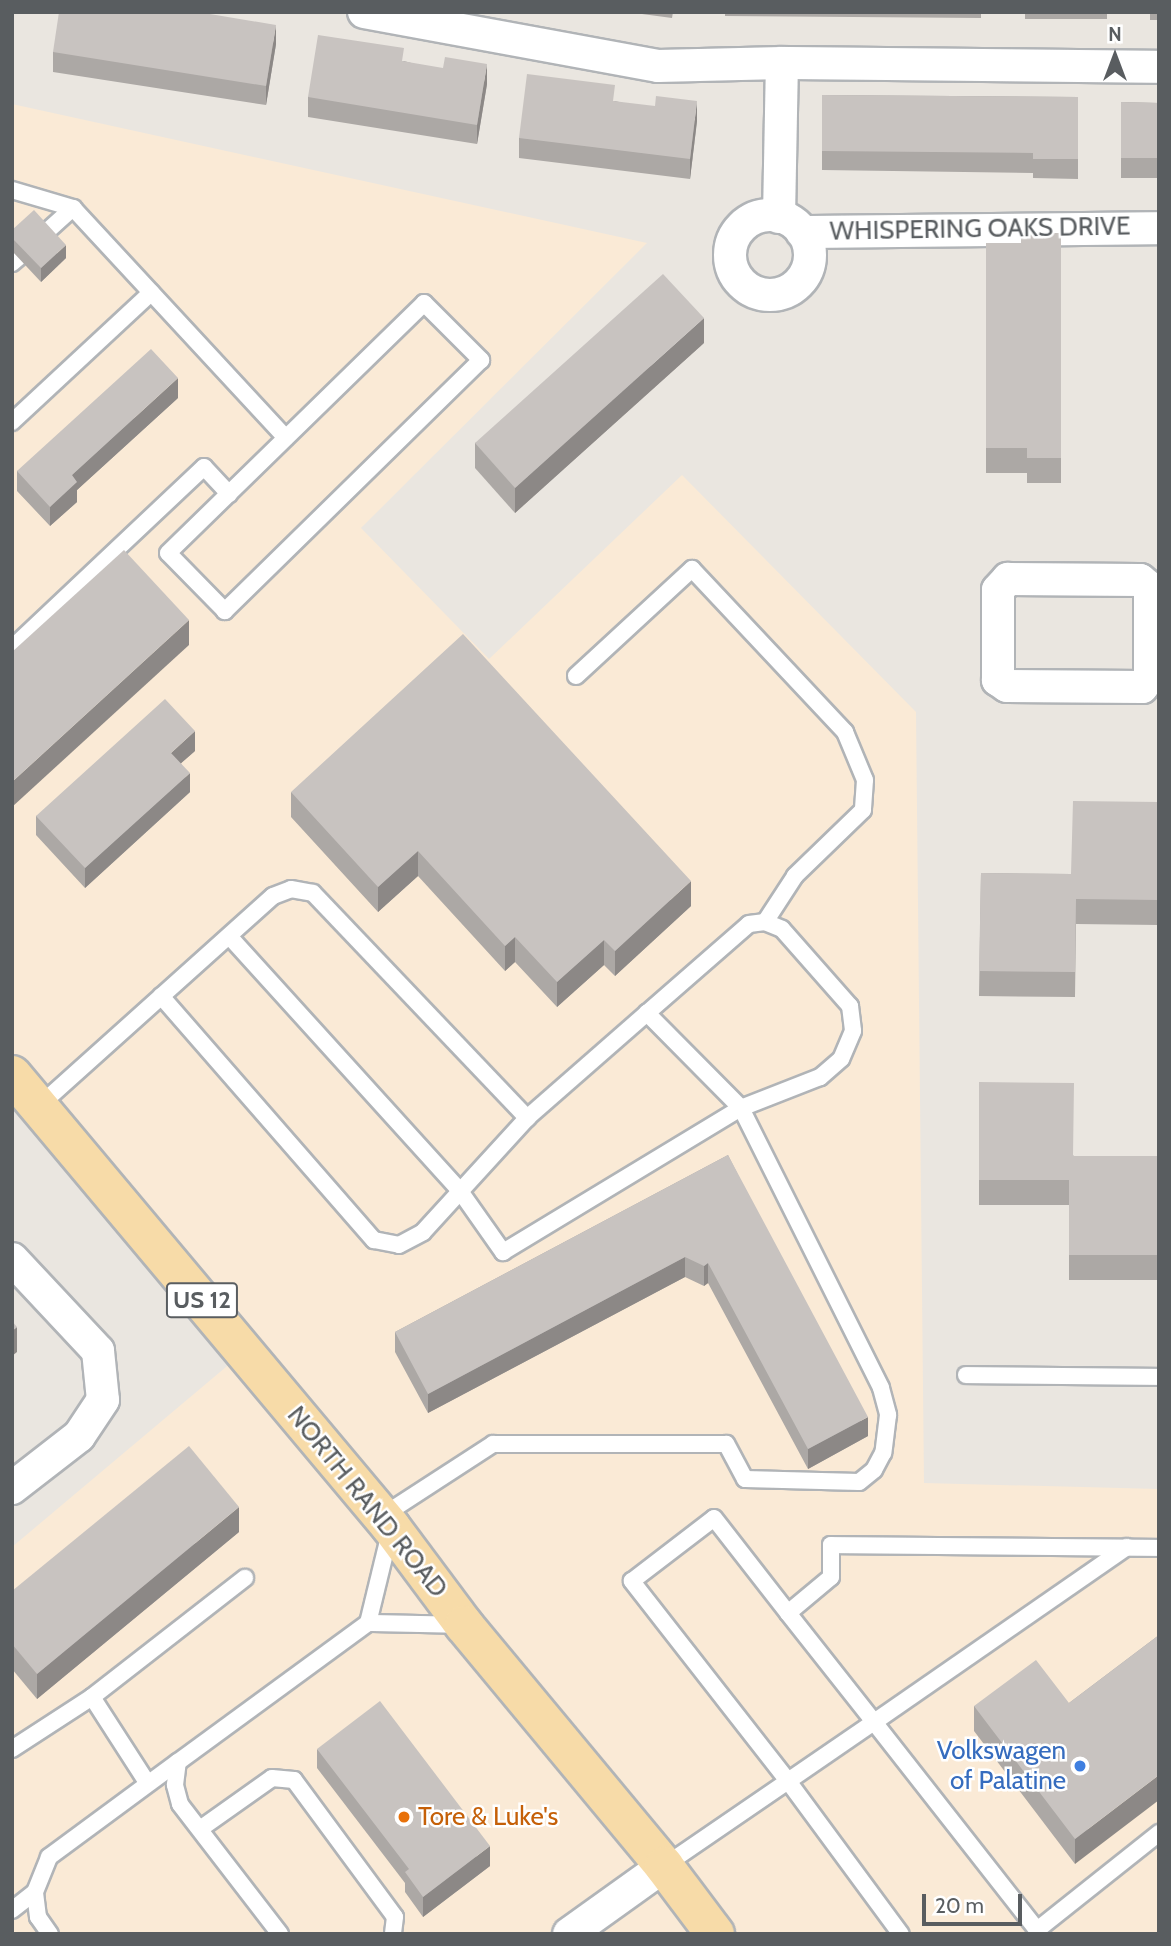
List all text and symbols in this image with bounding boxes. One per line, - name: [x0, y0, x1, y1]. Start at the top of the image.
- north arrow: [1080, 21, 1150, 91]
- text: N: [1108, 23, 1122, 46]
- street label: WHISPERING OAKS DRIVE: [829, 211, 1131, 247]
- road number: US 12: [165, 1280, 239, 1320]
- street label: NORTH RAND ROAD: [280, 1400, 454, 1604]
- place label: Volkswagen of Palatine: [937, 1735, 1066, 1796]
- marker: Volkswagen of Palatine: [1072, 1758, 1088, 1774]
- place label: Tore & Luke's: [418, 1801, 558, 1833]
- marker: Tore & Luke's: [396, 1809, 412, 1825]
- scale bar: [926, 1880, 1026, 1924]
- text: 20 m: [935, 1893, 984, 1918]

